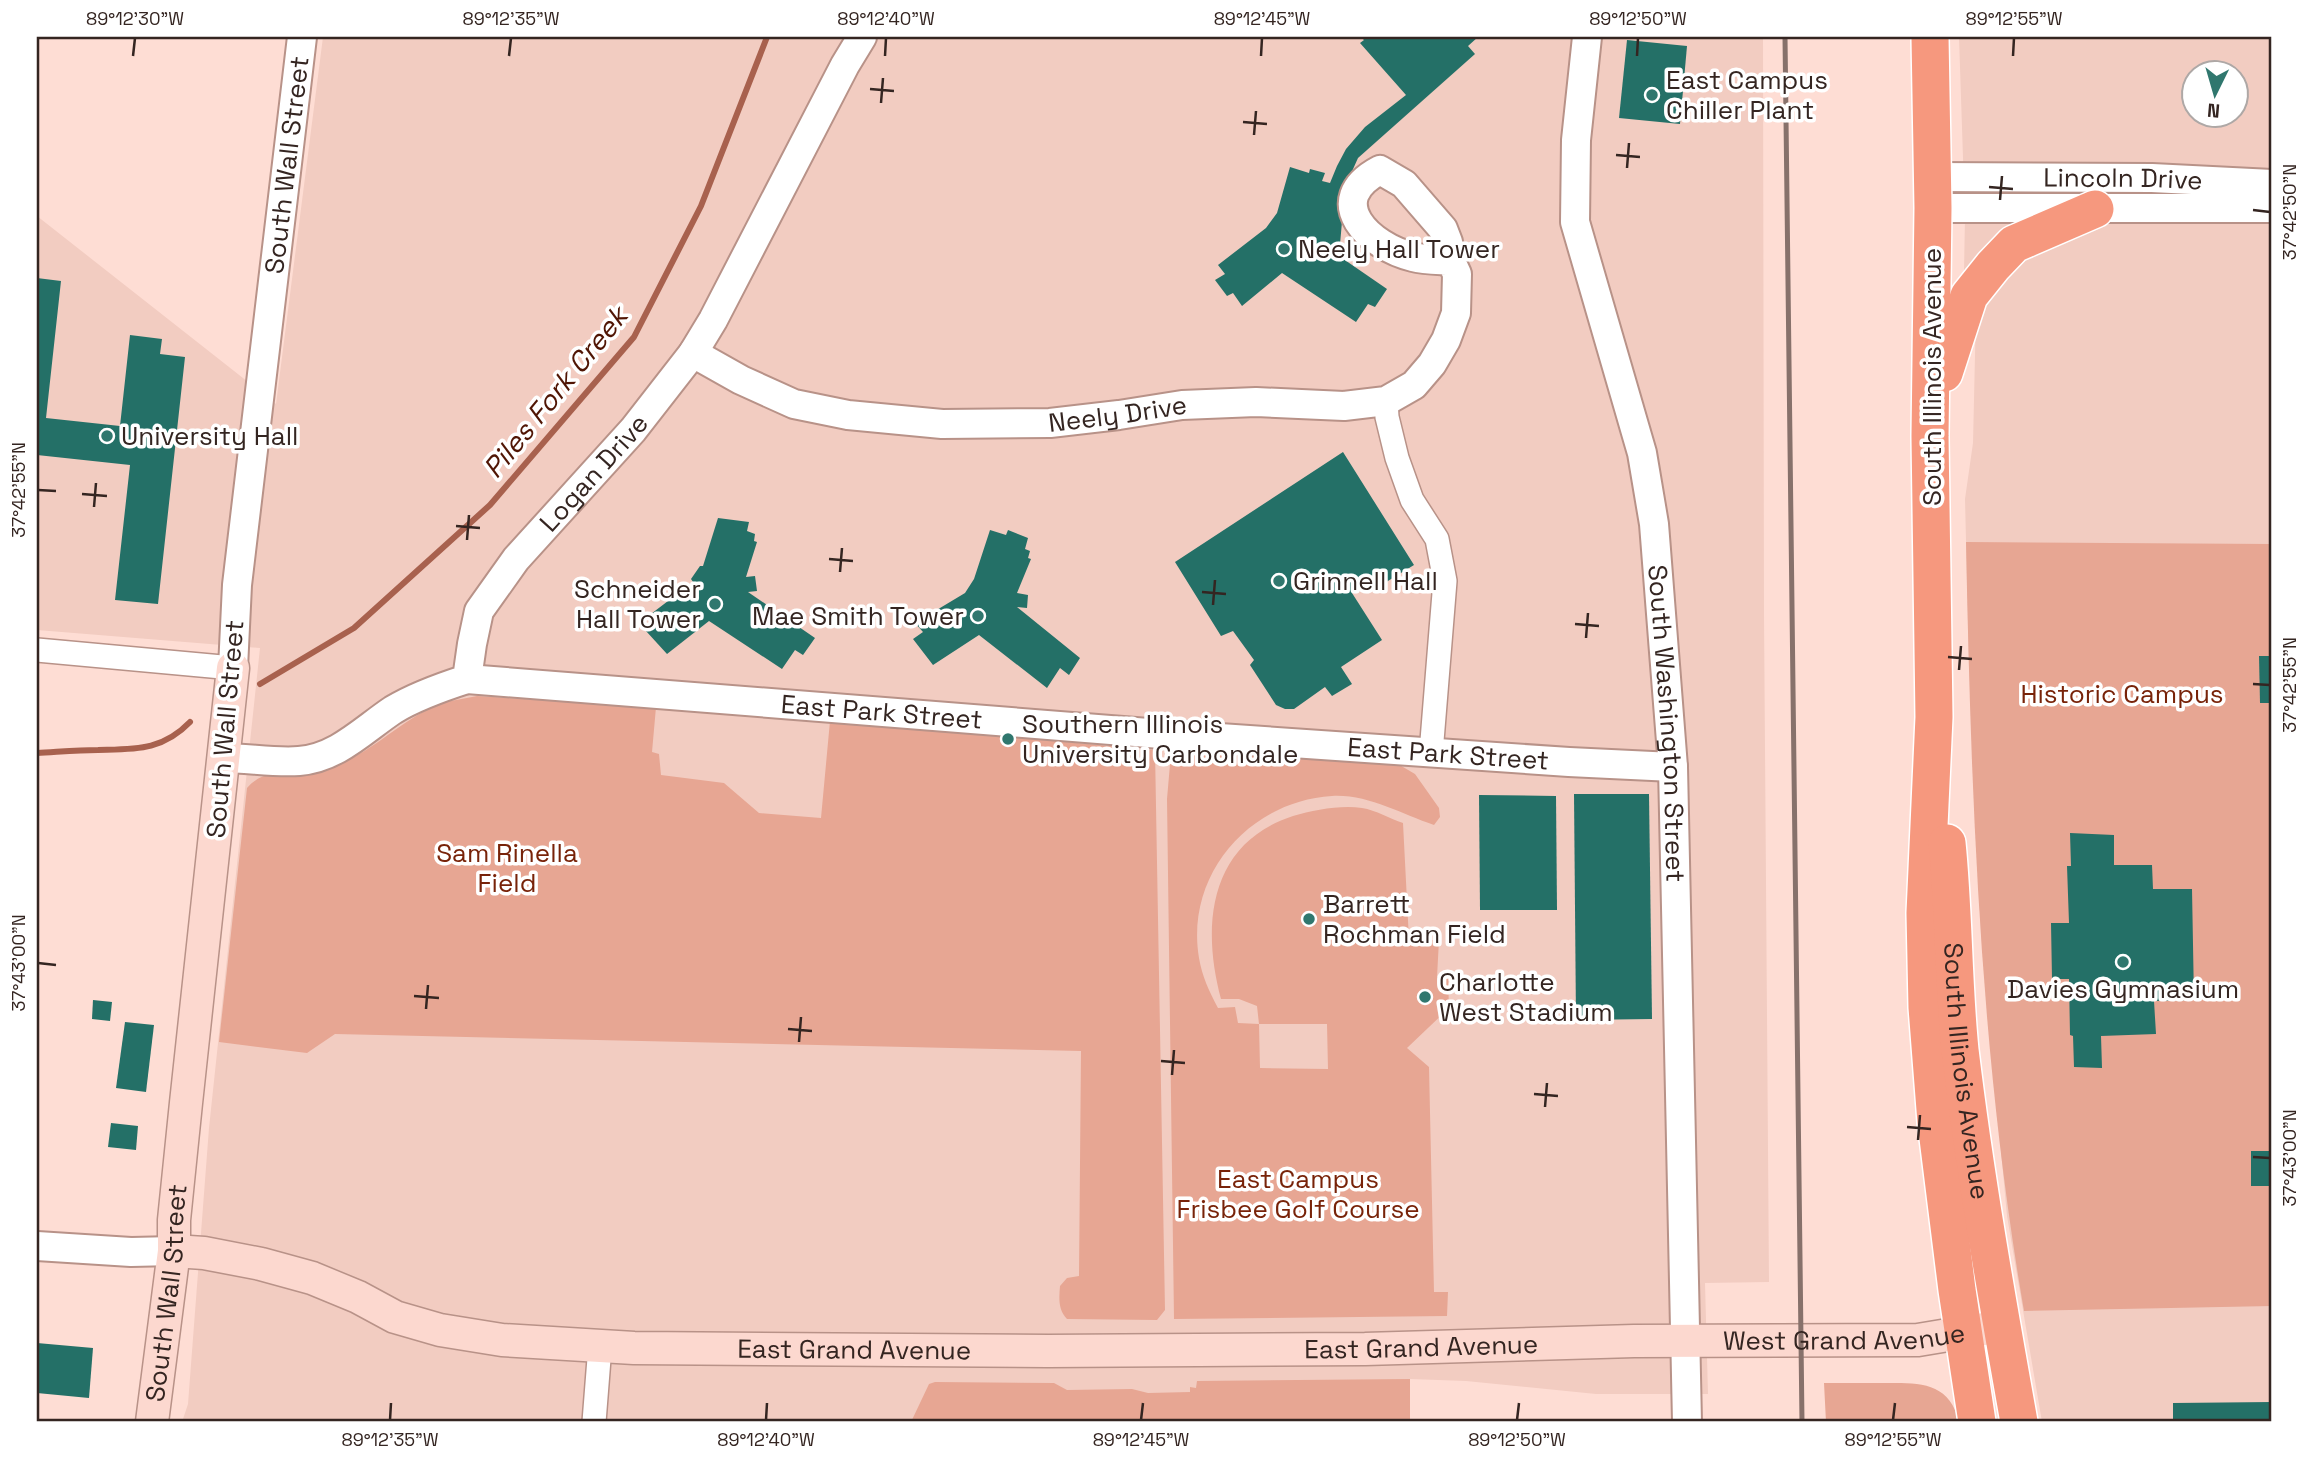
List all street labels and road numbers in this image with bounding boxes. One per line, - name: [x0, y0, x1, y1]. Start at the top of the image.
- street label: South Wall Street: [257, 54, 317, 276]
- street label: Lincoln Drive: [2043, 161, 2204, 198]
- street label: South Illinois Avenue: [1915, 248, 1949, 506]
- street label: Neely Drive: [1047, 387, 1189, 440]
- street label: Logan Drive: [532, 407, 656, 539]
- street label: South Washington Street: [1640, 563, 1692, 883]
- street label: South Wall Street: [199, 619, 251, 839]
- street label: East Park Street: [780, 687, 984, 737]
- street label: East Park Street: [1346, 730, 1550, 778]
- street label: South Illinois Avenue: [1936, 942, 1998, 1202]
- street label: South Wall Street: [138, 1182, 195, 1404]
- street label: West Grand Avenue: [1723, 1315, 1967, 1358]
- street label: East Grand Avenue: [1304, 1327, 1539, 1366]
- street label: East Grand Avenue: [737, 1332, 971, 1367]

